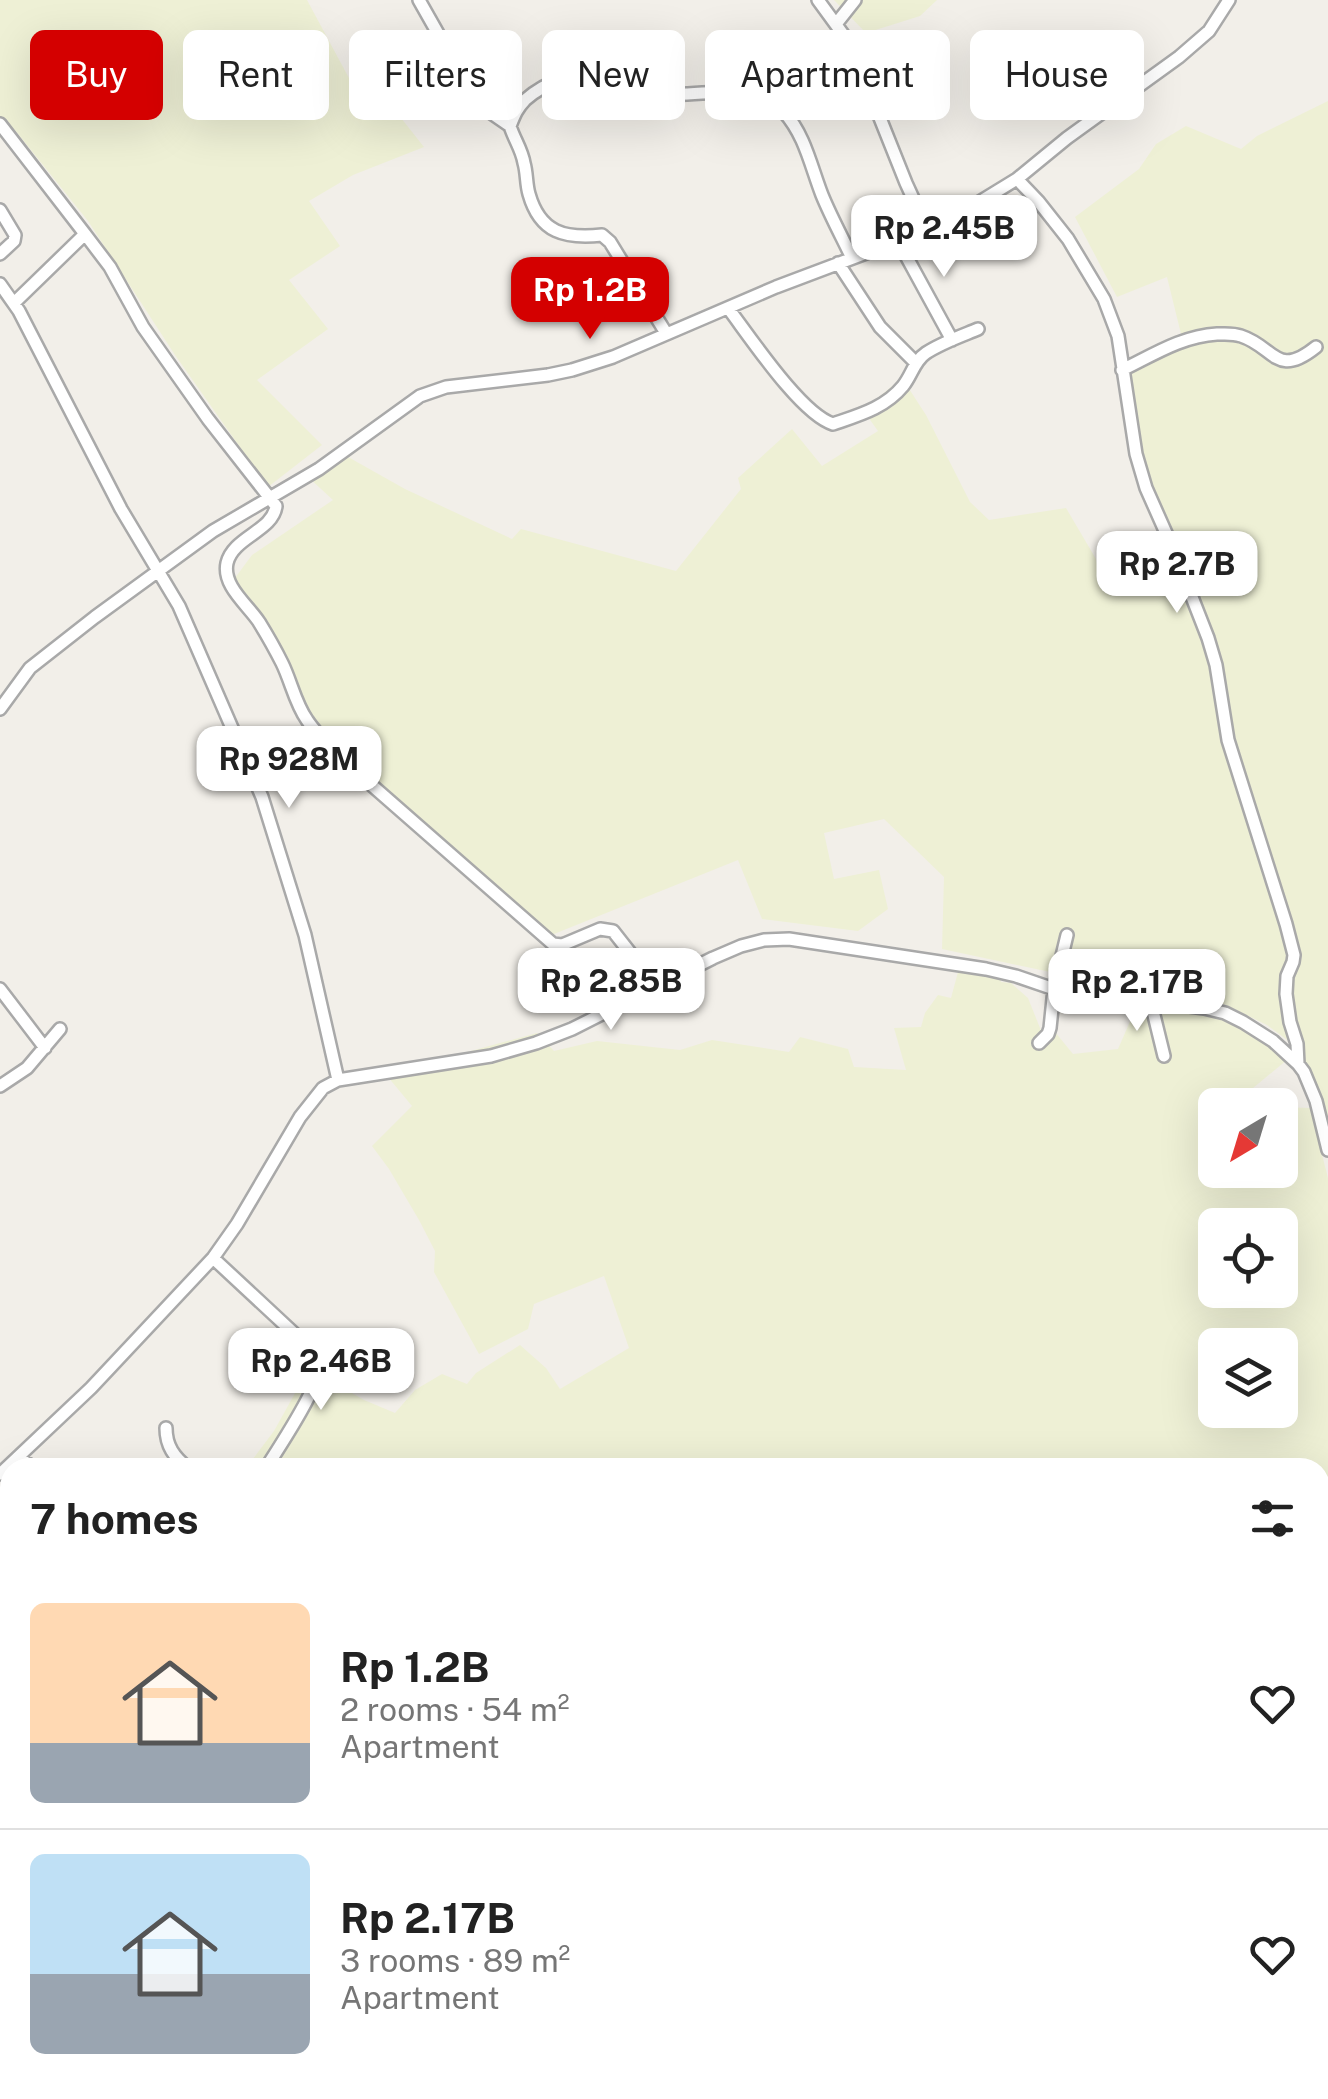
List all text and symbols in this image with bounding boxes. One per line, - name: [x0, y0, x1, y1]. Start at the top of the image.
- chip: Buy: [30, 30, 163, 120]
- chip: Rent: [183, 30, 329, 120]
- chip: Filters: [349, 30, 522, 120]
- chip: New: [542, 30, 685, 120]
- chip: Apartment: [705, 30, 950, 120]
- chip: House: [970, 30, 1144, 120]
- pin: Rp 2.45B: [841, 195, 1047, 280]
- text: Rp 2.45B: [873, 209, 1015, 246]
- pin: Rp 1.2B: [498, 257, 682, 342]
- text: Rp 1.2B: [533, 271, 647, 308]
- pin: Rp 2.7B: [1085, 531, 1269, 616]
- text: Rp 2.7B: [1119, 545, 1235, 582]
- pin: Rp 928M: [197, 726, 381, 811]
- text: Rp 928M: [219, 740, 359, 777]
- pin: Rp 2.85B: [508, 948, 714, 1033]
- pin: Rp 2.17B: [1034, 949, 1240, 1034]
- text: Rp 2.85B: [540, 962, 682, 999]
- text: Rp 2.17B: [1070, 963, 1204, 1000]
- north arrow: [1198, 1088, 1298, 1188]
- map controls: [1198, 1088, 1298, 1428]
- button: locate: [1198, 1208, 1298, 1308]
- pin: Rp 2.46B: [218, 1328, 424, 1413]
- button: layers: [1198, 1328, 1298, 1428]
- text: Rp 2.46B: [250, 1342, 392, 1379]
- icon: filters: [1245, 1491, 1300, 1546]
- text: 7 homes: [30, 1494, 199, 1543]
- text: Rp 1.2B: [340, 1642, 490, 1691]
- icon: home: [110, 1643, 230, 1763]
- icon: heart: [1245, 1676, 1300, 1731]
- text: 2 rooms · 54 m²: [340, 1691, 569, 1728]
- text: Apartment: [340, 1728, 500, 1765]
- text: Rp 2.17B: [340, 1893, 515, 1942]
- icon: home: [110, 1894, 230, 2014]
- icon: heart: [1245, 1927, 1300, 1982]
- text: 3 rooms · 89 m²: [340, 1942, 570, 1979]
- text: Apartment: [340, 1979, 500, 2016]

